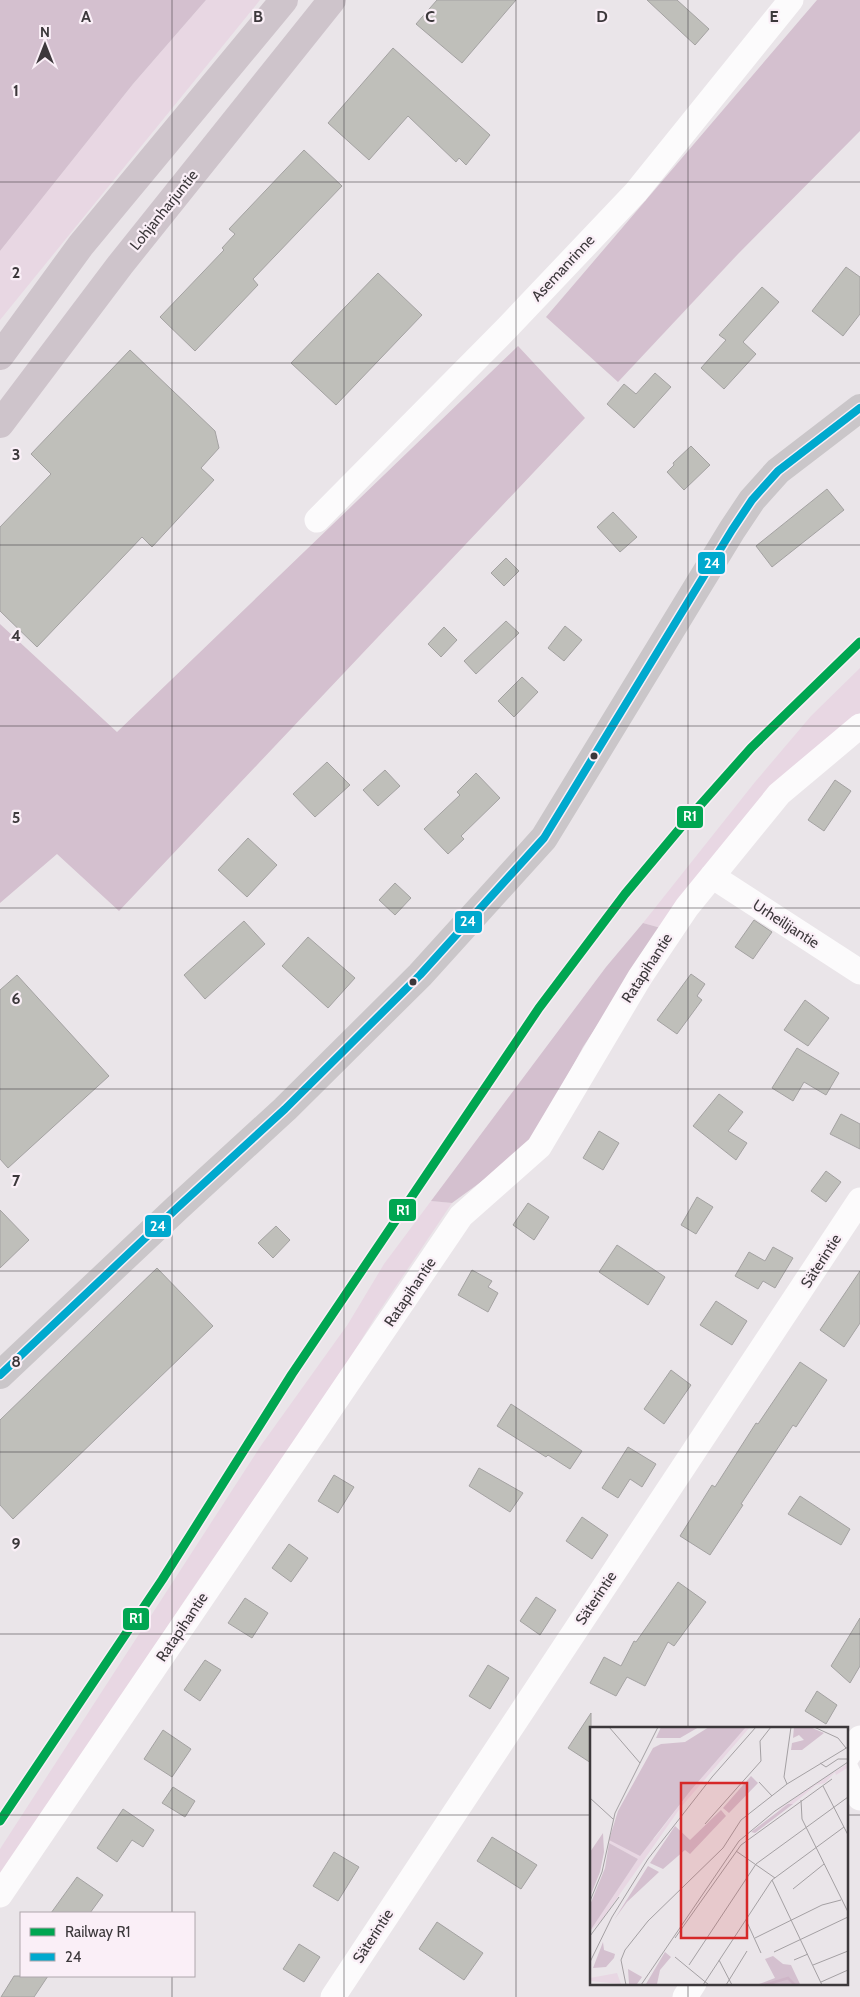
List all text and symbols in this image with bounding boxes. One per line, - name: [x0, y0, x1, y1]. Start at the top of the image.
- text: A: [81, 7, 91, 26]
- text: B: [253, 7, 263, 26]
- text: C: [425, 7, 435, 26]
- text: D: [596, 7, 608, 26]
- text: E: [769, 7, 779, 26]
- north arrow: [20, 20, 70, 70]
- text: N: [40, 23, 50, 41]
- text: 1: [13, 81, 19, 100]
- street label: Lohjanharjuntie: [126, 166, 202, 254]
- street label: Asemanrinne: [528, 231, 599, 305]
- text: 2: [12, 263, 20, 282]
- text: 3: [12, 445, 20, 464]
- line badge: 24: [697, 551, 726, 575]
- text: 24: [704, 554, 720, 572]
- text: 4: [11, 626, 21, 645]
- unlabelled marker: [589, 751, 599, 761]
- line badge: R1: [676, 805, 704, 829]
- text: R1: [683, 807, 697, 825]
- text: 5: [12, 808, 20, 827]
- street label: Urheilijantie: [749, 896, 823, 952]
- line badge: 24: [454, 910, 483, 934]
- text: 24: [460, 912, 476, 930]
- street label: Ratapihantie: [618, 930, 676, 1006]
- unlabelled marker: [408, 977, 418, 987]
- text: 6: [12, 989, 21, 1008]
- text: 7: [12, 1171, 21, 1190]
- line badge: R1: [388, 1198, 417, 1222]
- text: R1: [396, 1201, 410, 1219]
- line badge: 24: [144, 1214, 172, 1238]
- text: 24: [150, 1217, 166, 1235]
- street label: Säterintie: [797, 1230, 845, 1291]
- street label: Ratapihantie: [380, 1254, 440, 1330]
- text: 8: [11, 1352, 21, 1371]
- text: 9: [12, 1534, 21, 1553]
- street label: Säterintie: [572, 1568, 621, 1628]
- street label: Ratapihantie: [152, 1589, 212, 1665]
- line badge: R1: [122, 1607, 150, 1631]
- text: R1: [129, 1609, 143, 1627]
- inset map: [590, 1727, 848, 1984]
- street label: Säterintie: [349, 1905, 397, 1966]
- legend: [20, 1912, 195, 1977]
- text: Railway R1: [65, 1923, 130, 1941]
- text: 24: [65, 1948, 82, 1966]

